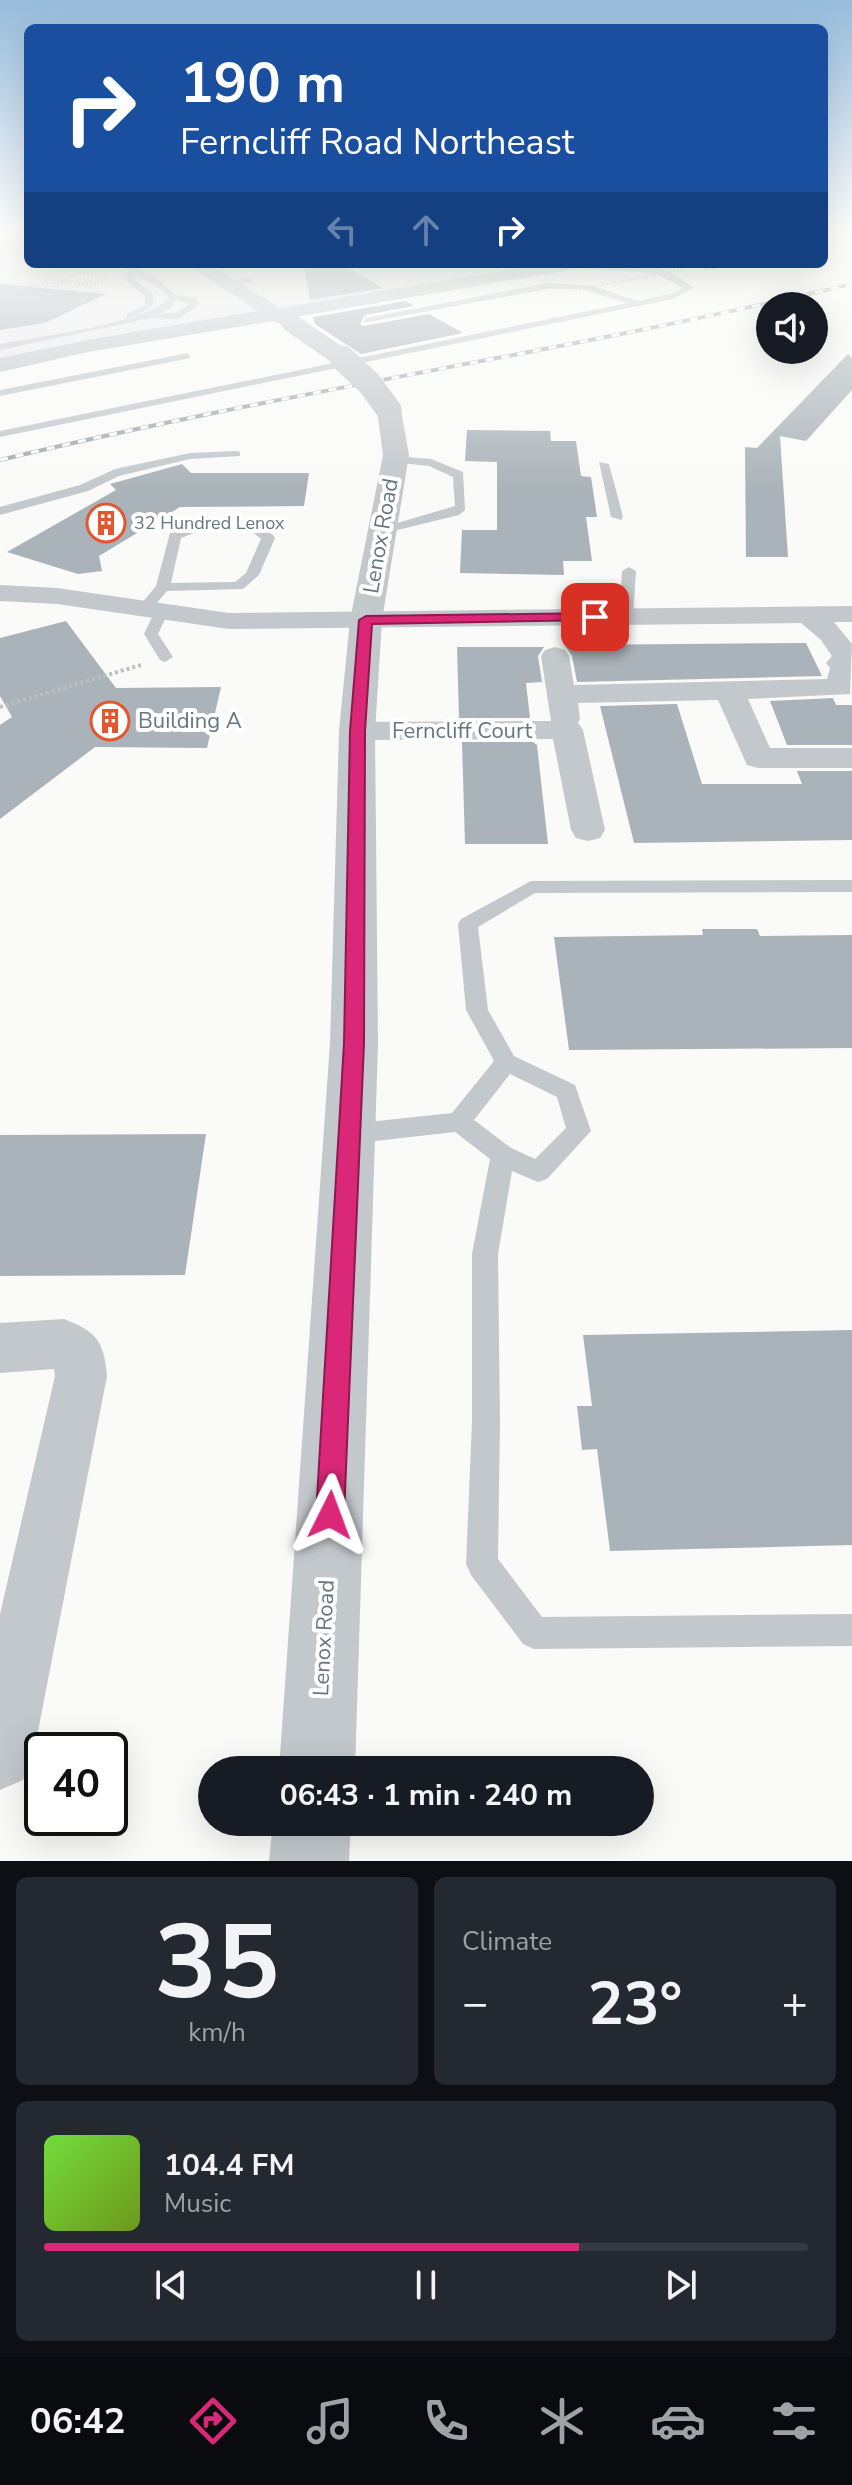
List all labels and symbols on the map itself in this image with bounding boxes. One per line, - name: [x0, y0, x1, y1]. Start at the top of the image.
- street label: Lenox Road: [356, 476, 406, 596]
- building icon: 32 Hundred Lenox: [85, 502, 127, 544]
- place label: 32 Hundred Lenox: [134, 511, 285, 535]
- pin: [561, 583, 629, 651]
- building icon: Building A: [89, 700, 131, 742]
- place label: Building A: [138, 706, 242, 736]
- street label: Ferncliff Court: [392, 716, 532, 746]
- position arrow: [288, 1473, 372, 1557]
- street label: Lenox Road: [306, 1579, 342, 1697]
- speed limit sign: 40: [24, 1732, 128, 1836]

